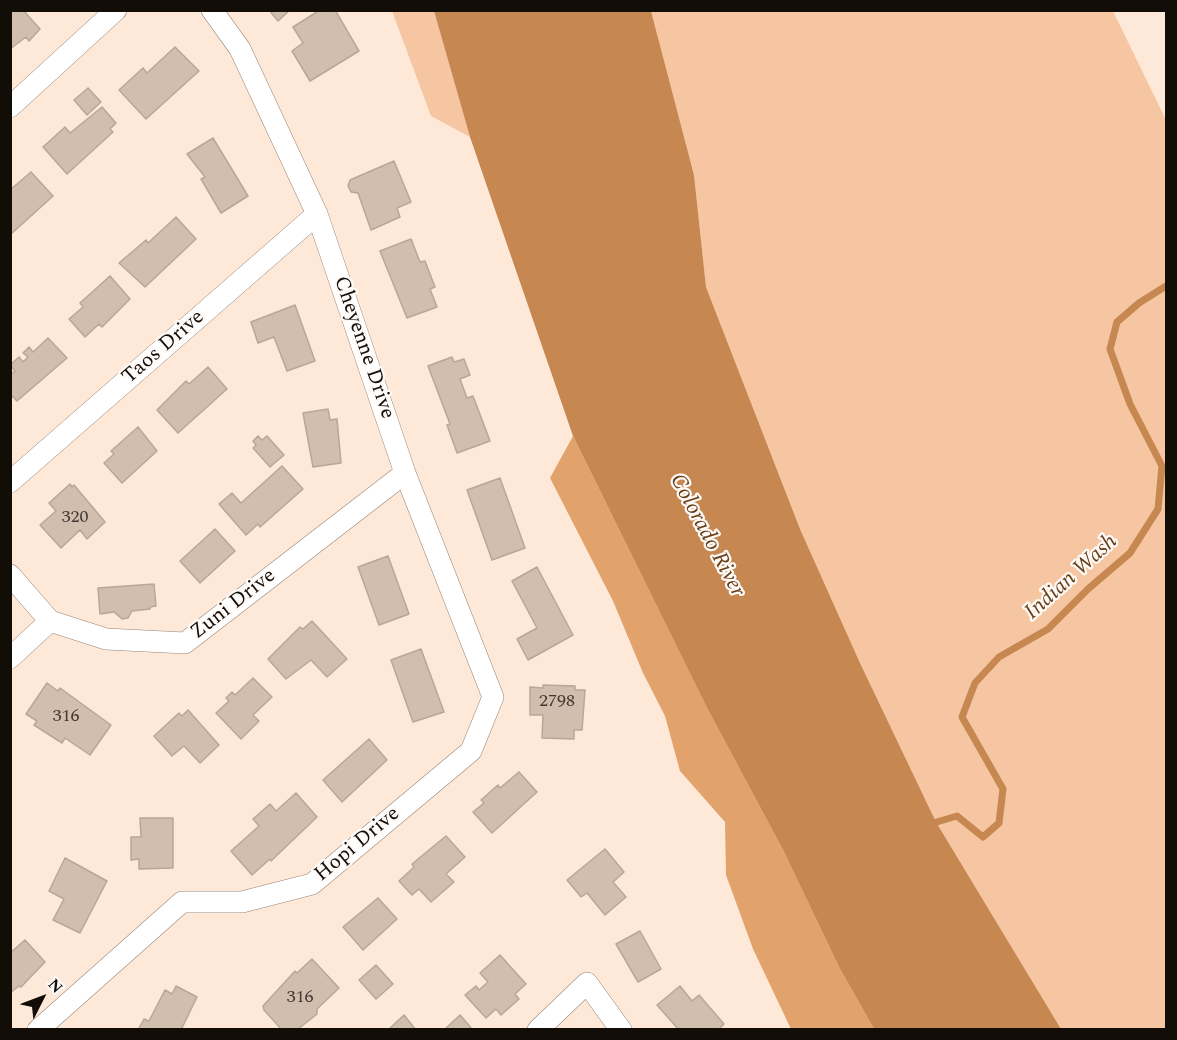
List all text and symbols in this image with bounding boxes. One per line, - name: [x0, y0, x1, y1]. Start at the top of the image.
- street label: Cheyenne Drive: [327, 273, 399, 423]
- street label: Taos Drive: [118, 305, 210, 391]
- water label: Colorado River: [663, 470, 749, 602]
- house number: 320: [62, 507, 88, 529]
- water label: Indian Wash: [1020, 530, 1124, 626]
- street label: Zuni Drive: [187, 564, 281, 646]
- house number: 2798: [539, 691, 575, 713]
- house number: 316: [53, 706, 79, 728]
- street label: Hopi Drive: [310, 802, 406, 888]
- north arrow: [12, 968, 72, 1028]
- text: N: [42, 973, 69, 999]
- house number: 316: [287, 987, 313, 1009]

